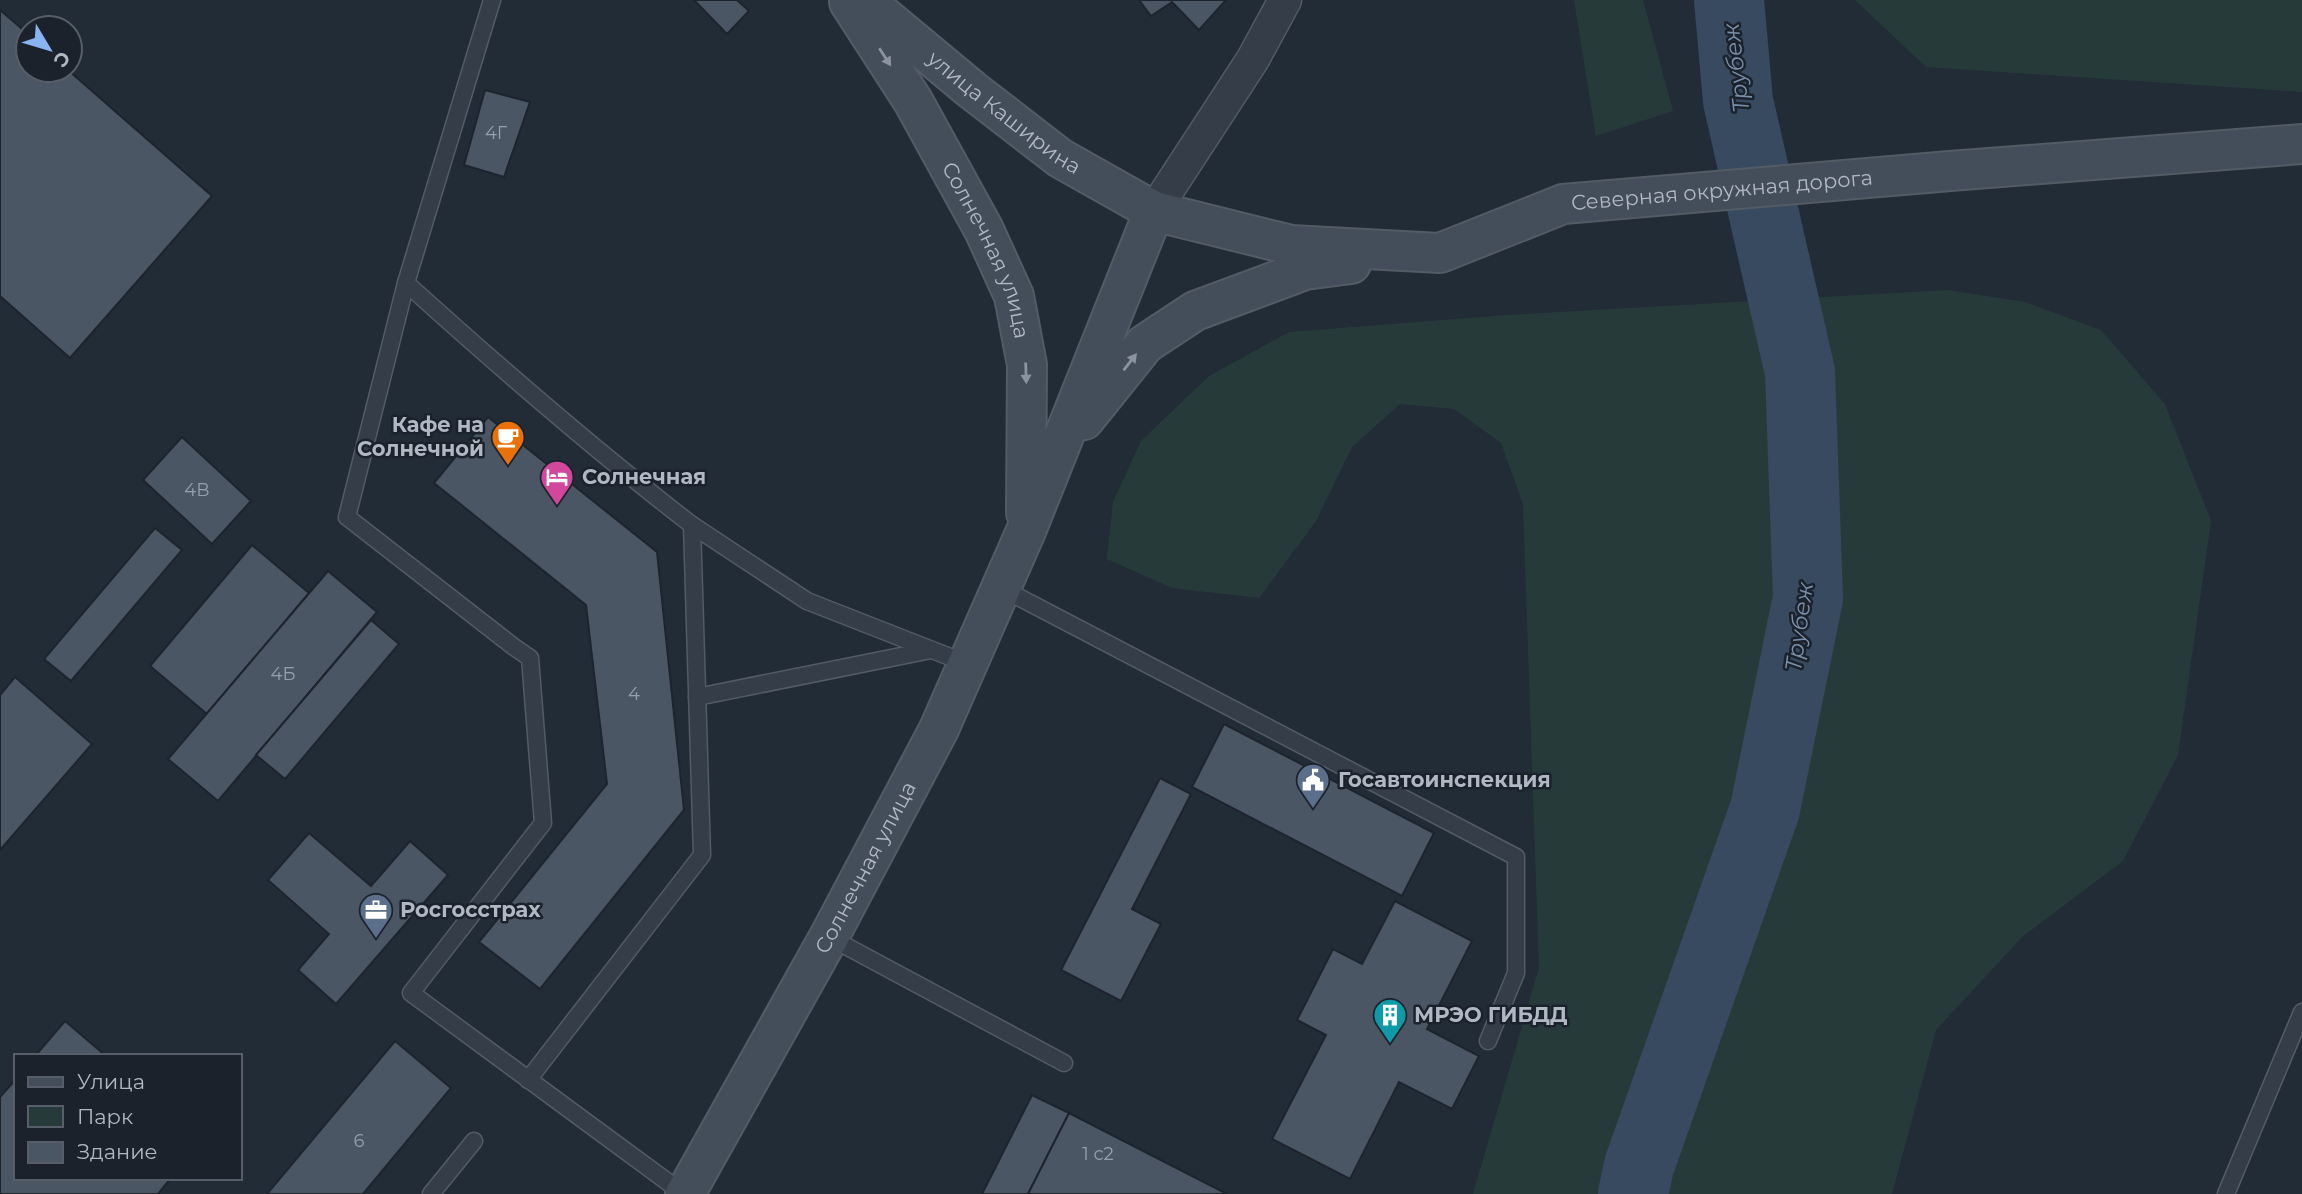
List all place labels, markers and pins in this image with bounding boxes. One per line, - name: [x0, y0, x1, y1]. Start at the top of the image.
- place label: Кафе на Солнечной: [357, 412, 484, 461]
- cafe icon: Кафе на Солнечной: [489, 418, 527, 467]
- hotel icon: Солнечная: [538, 458, 576, 507]
- place label: Солнечная: [582, 464, 706, 489]
- public building icon: Госавтоинспекция: [1294, 761, 1332, 810]
- place label: Госавтоинспекция: [1338, 767, 1551, 792]
- office icon: Росгосстрах: [357, 891, 395, 940]
- place label: Росгосстрах: [400, 897, 541, 922]
- building icon: МРЭО ГИБДД: [1371, 996, 1409, 1045]
- place label: МРЭО ГИБДД: [1414, 1002, 1567, 1027]

